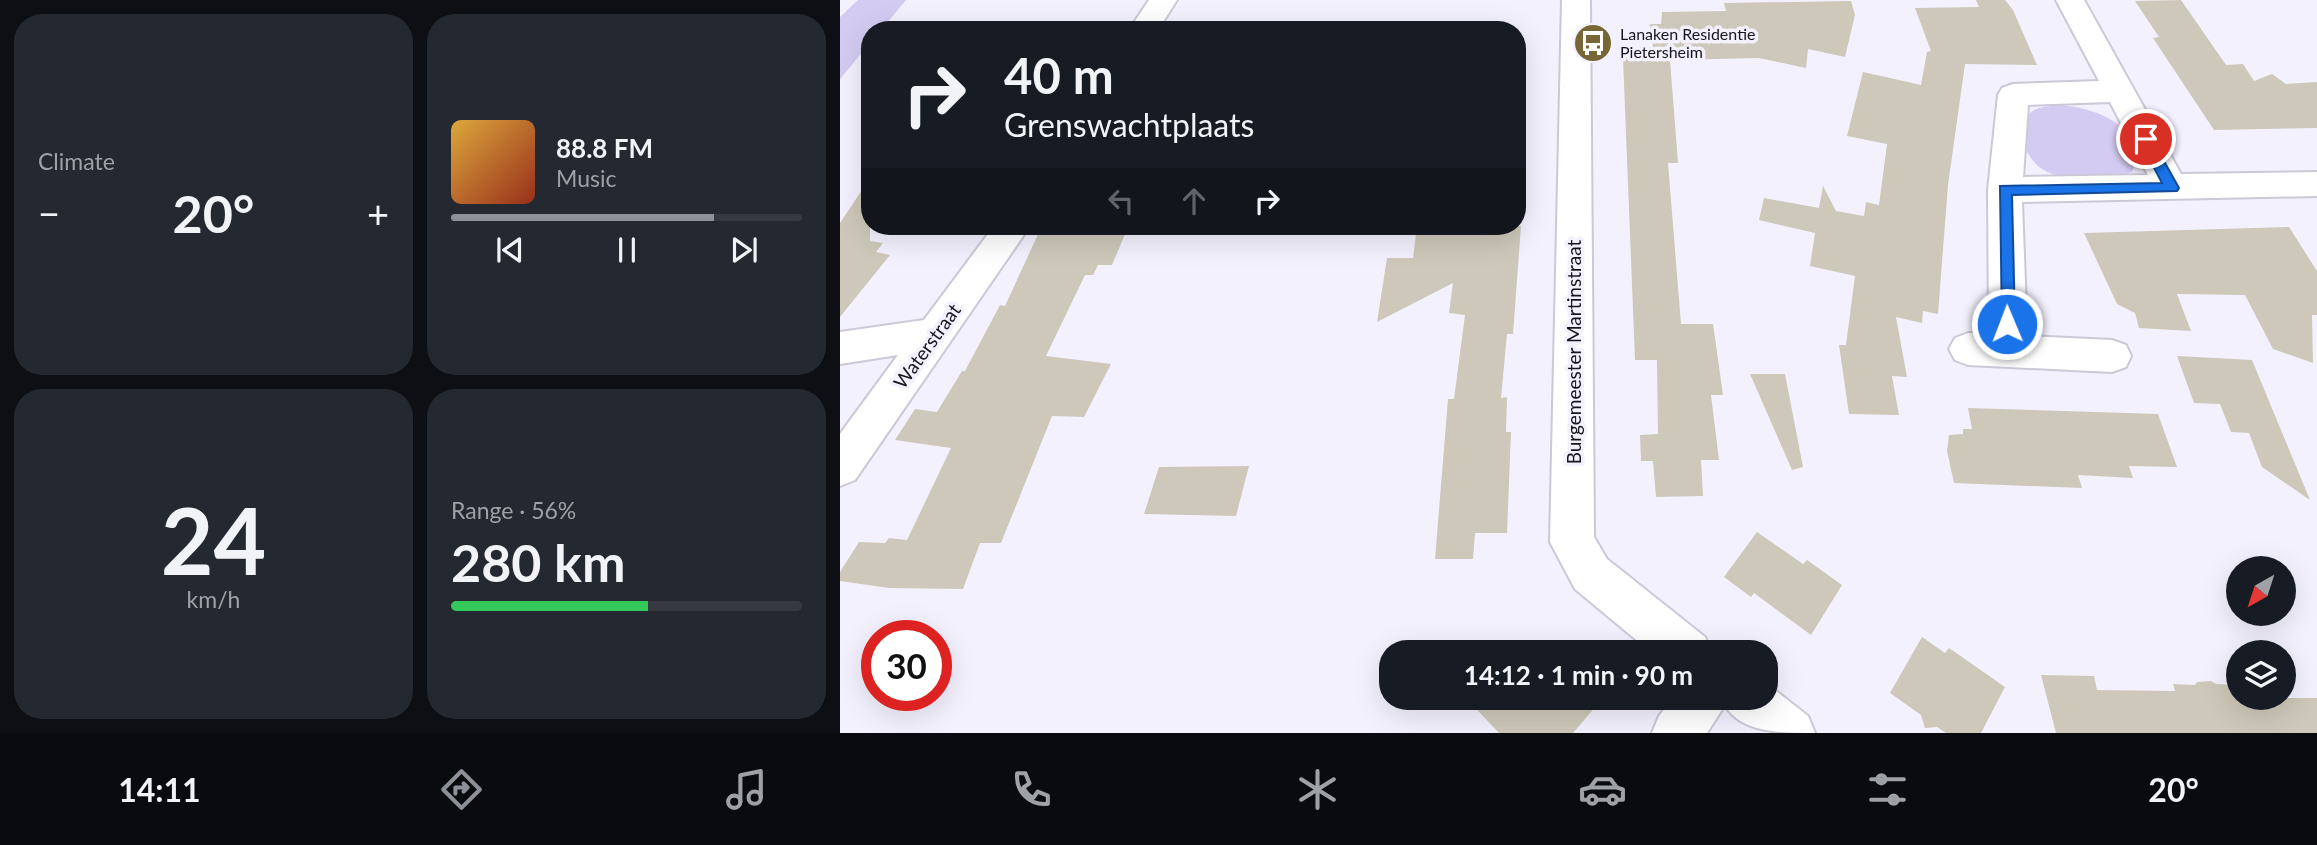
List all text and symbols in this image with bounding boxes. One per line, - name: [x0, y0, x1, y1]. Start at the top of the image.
- bus stop icon: Lanaken Residentie Pietersheim: [1572, 22, 1614, 64]
- place label: Lanaken Residentie Pietersheim: [1620, 24, 1755, 61]
- text: 40 m: [1004, 46, 1114, 104]
- icon: right: [889, 49, 980, 140]
- text: Grenswachtplaats: [1004, 105, 1254, 144]
- pin: [2116, 109, 2176, 169]
- icon: arrive: [2127, 120, 2165, 158]
- text: 88.8 FM: [556, 132, 653, 164]
- text: Climate: [38, 147, 115, 175]
- text: Music: [556, 164, 616, 192]
- text: 20°: [173, 182, 254, 244]
- icon: left: [1102, 182, 1140, 220]
- icon: ahead: [1175, 182, 1213, 220]
- icon: right: [1248, 182, 1286, 220]
- text: −: [38, 190, 60, 236]
- text: +: [367, 190, 389, 236]
- icon: previous: [491, 231, 529, 269]
- icon: pause: [608, 231, 646, 269]
- icon: next: [725, 231, 763, 269]
- street label: Burgemeester Martinstraat: [1562, 240, 1585, 464]
- position arrow: [1970, 287, 2044, 361]
- street label: Waterstraat: [888, 299, 965, 392]
- text: 24: [161, 485, 266, 594]
- text: Range · 56%: [451, 496, 576, 524]
- text: 280 km: [451, 531, 625, 593]
- north arrow: [2226, 556, 2296, 626]
- map controls: [2226, 556, 2296, 710]
- text: km/h: [187, 585, 240, 613]
- speed limit sign: 30: [861, 620, 952, 711]
- button: layers: [2226, 640, 2296, 710]
- text: 14:12 · 1 min · 90 m: [1464, 659, 1693, 691]
- icon: directions: [437, 765, 486, 814]
- icon: music: [722, 765, 771, 814]
- icon: phone: [1007, 765, 1056, 814]
- icon: climate: [1293, 765, 1342, 814]
- icon: car: [1578, 765, 1627, 814]
- icon: filters: [1863, 765, 1912, 814]
- text: 14:11: [118, 770, 201, 809]
- text: 20°: [2148, 770, 2199, 809]

